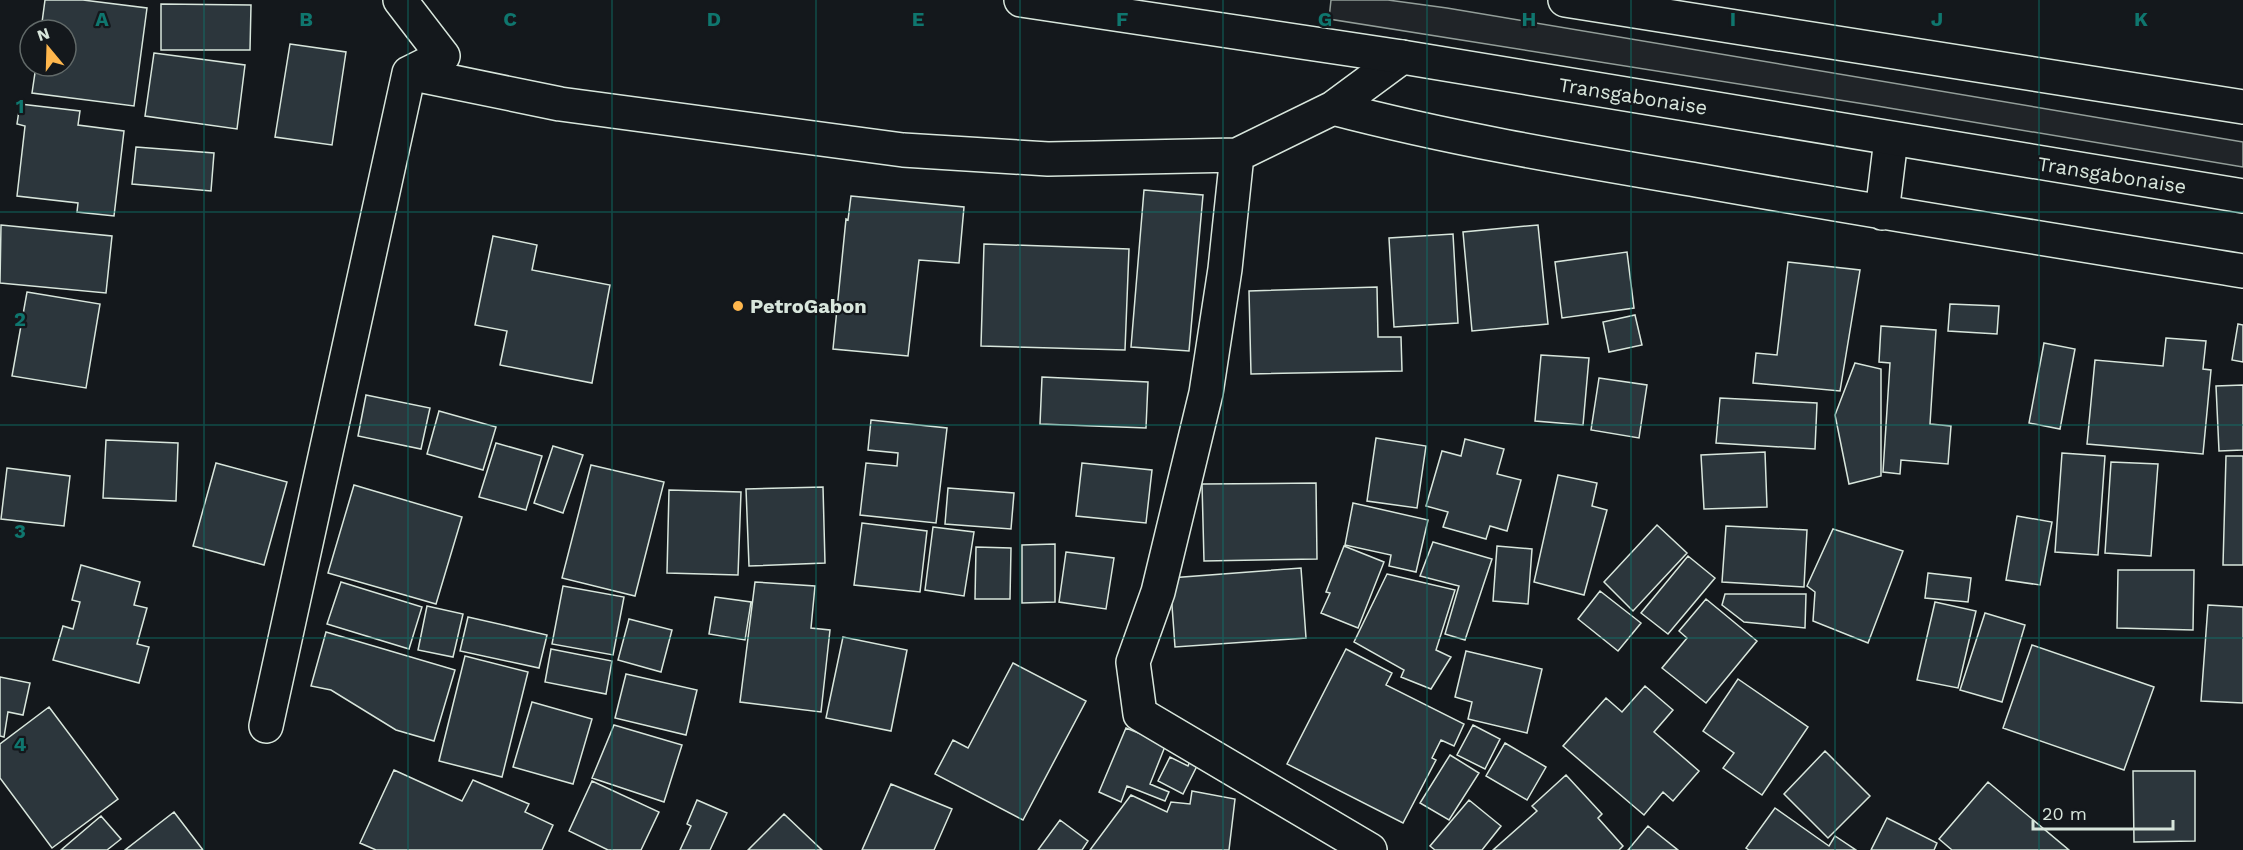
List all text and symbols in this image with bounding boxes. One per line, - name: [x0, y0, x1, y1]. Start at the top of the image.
- text: A: [95, 7, 109, 31]
- text: B: [299, 7, 313, 31]
- text: C: [503, 7, 517, 31]
- text: D: [707, 7, 721, 31]
- text: E: [912, 7, 924, 31]
- text: F: [1116, 7, 1128, 31]
- text: G: [1318, 7, 1332, 31]
- text: H: [1522, 7, 1536, 31]
- text: I: [1730, 7, 1736, 31]
- text: J: [1931, 7, 1943, 31]
- text: K: [2134, 7, 2148, 31]
- north arrow: [18, 18, 78, 78]
- text: N: [35, 23, 52, 45]
- street label: Transgabonaise: [1557, 72, 1709, 120]
- text: 1: [16, 94, 24, 118]
- street label: Transgabonaise: [2036, 151, 2188, 199]
- place label: PetroGabon: [750, 294, 867, 318]
- marker: PetroGabon: [731, 299, 745, 313]
- text: 2: [14, 307, 26, 331]
- text: 3: [14, 519, 26, 543]
- text: 4: [14, 732, 27, 756]
- scale bar: [2033, 793, 2172, 831]
- text: 20 m: [2042, 803, 2087, 824]

